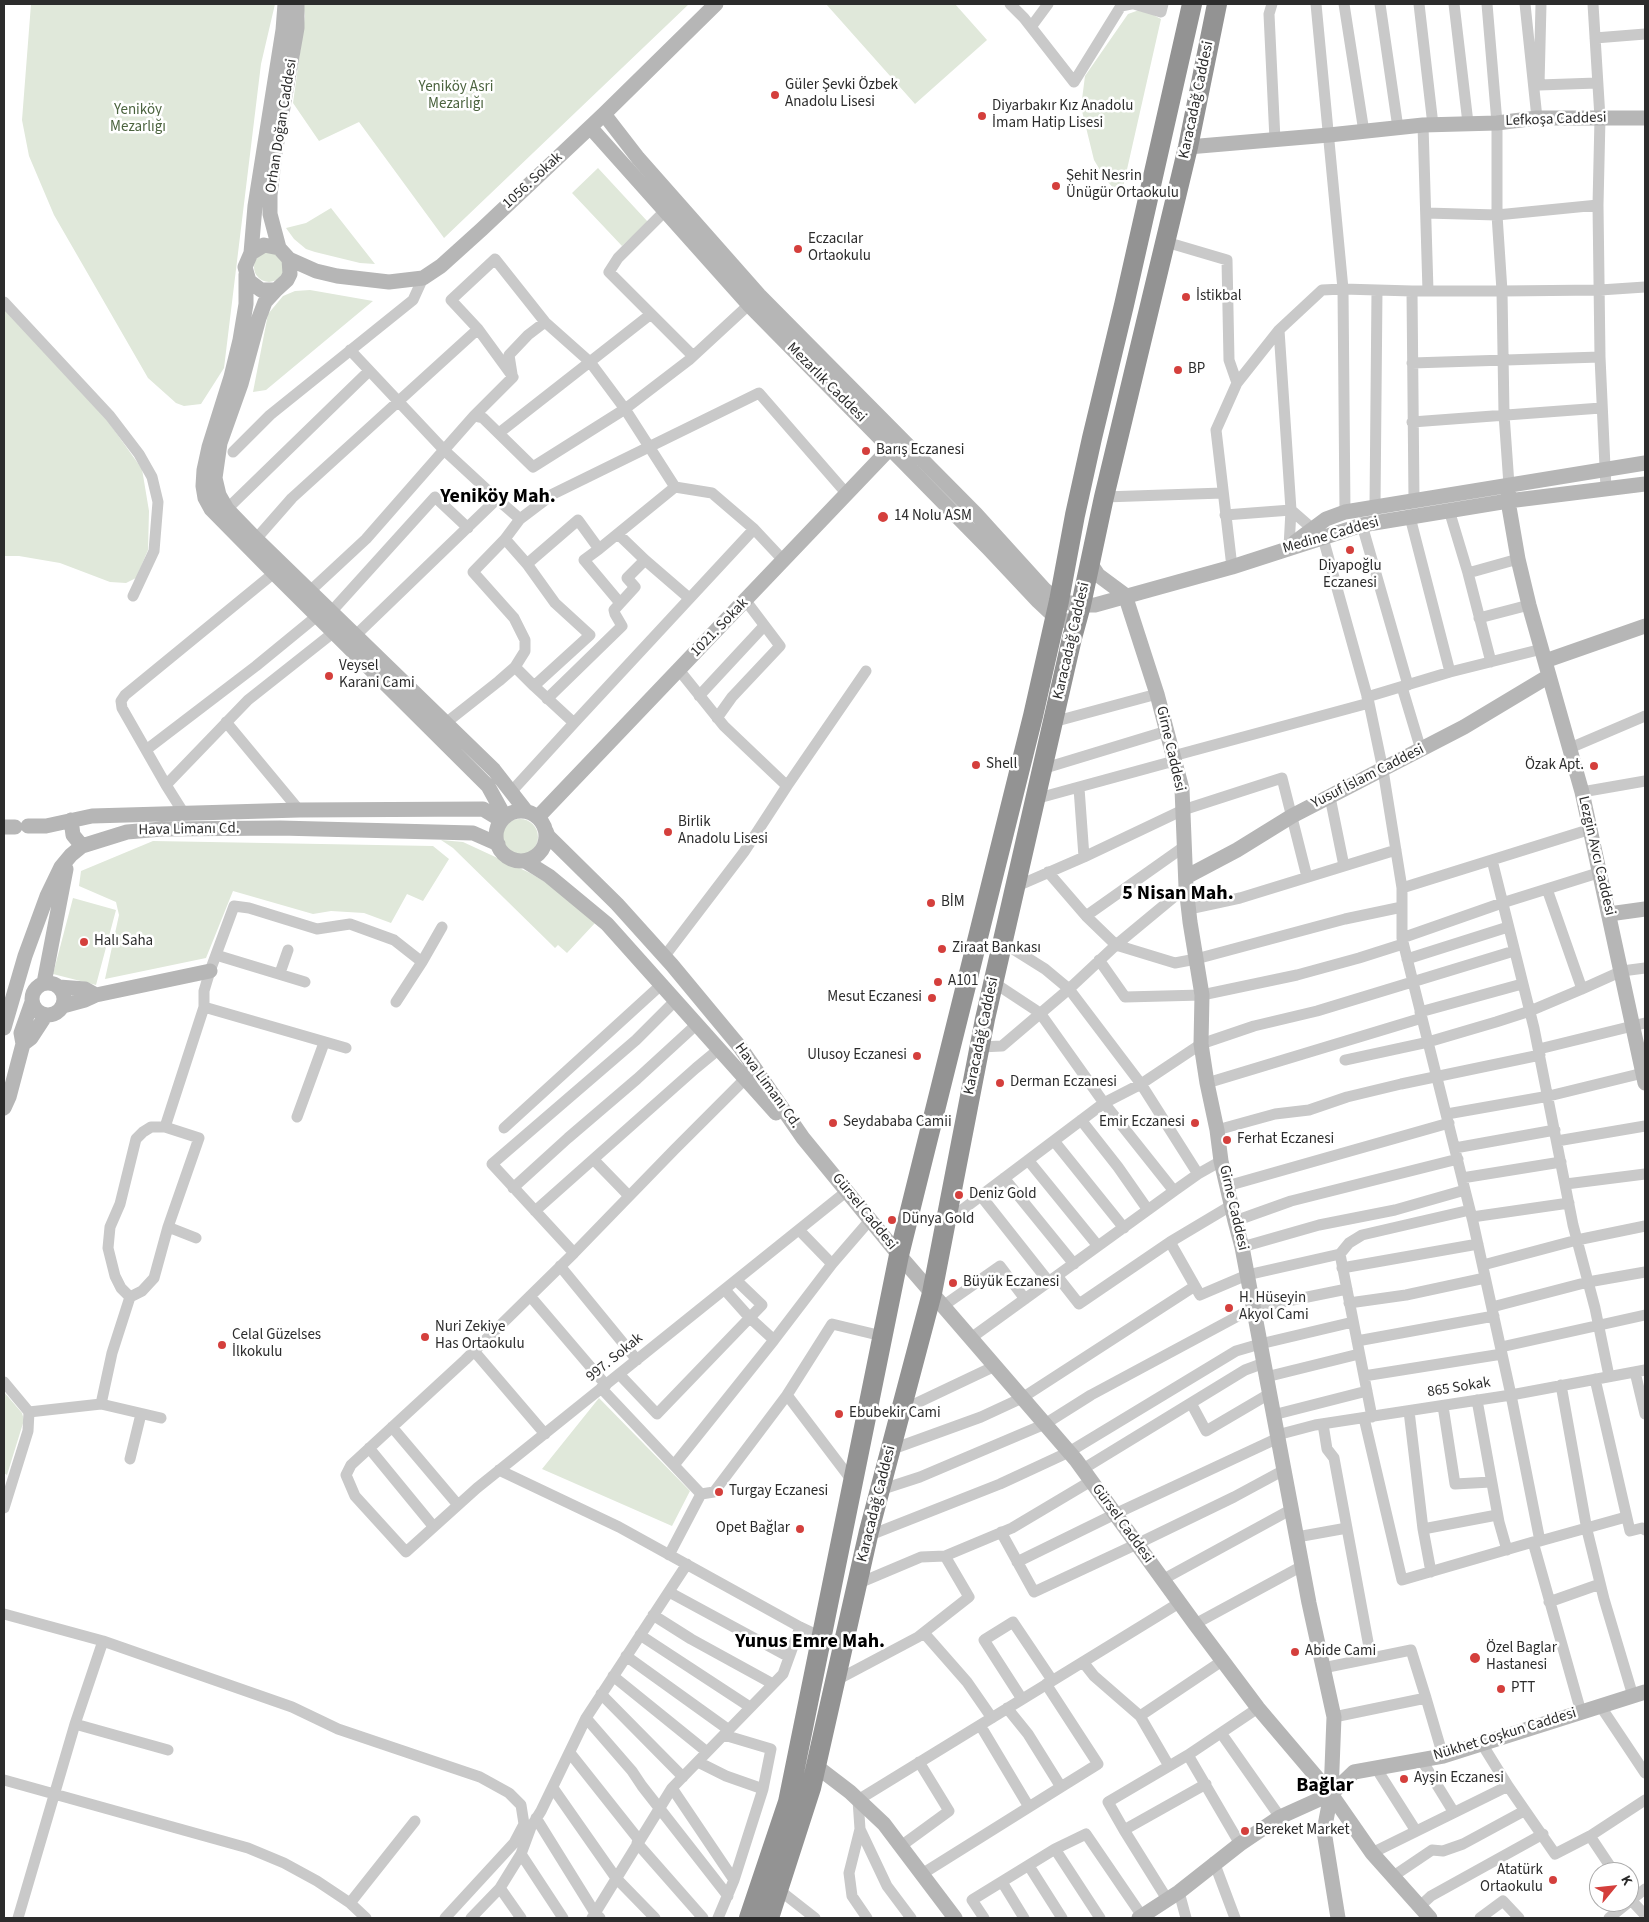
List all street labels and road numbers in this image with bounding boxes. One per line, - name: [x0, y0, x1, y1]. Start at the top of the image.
- street label: Karacadağ Caddesi: [1176, 40, 1218, 160]
- street label: Orhan Doğan Caddesi: [262, 58, 302, 194]
- street label: Lefkoşa Caddesi: [1505, 109, 1607, 131]
- street label: 1056. Sokak: [499, 149, 567, 213]
- street label: Mezarlık Caddesi: [782, 339, 870, 427]
- street label: Medine Caddesi: [1281, 514, 1381, 558]
- street label: Karacadağ Caddesi: [1050, 581, 1094, 701]
- street label: 1021. Sokak: [687, 595, 753, 661]
- street label: Girne Caddesi: [1151, 705, 1189, 793]
- street label: Yusuf İslam Caddesi: [1309, 741, 1427, 813]
- street label: Lezgin Avcı Caddesi: [1574, 795, 1618, 917]
- street label: Hava Limanı Cd.: [138, 820, 240, 840]
- street label: Karacadağ Caddesi: [961, 976, 1003, 1096]
- street label: Hava Limanı Cd.: [730, 1040, 804, 1132]
- street label: Girne Caddesi: [1214, 1164, 1252, 1252]
- street label: Gürsel Caddesi: [828, 1170, 900, 1254]
- street label: 997. Sokak: [583, 1330, 647, 1386]
- street label: 865 Sokak: [1426, 1374, 1492, 1402]
- street label: Karacadağ Caddesi: [854, 1444, 900, 1564]
- street label: Gürsel Caddesi: [1087, 1481, 1157, 1567]
- street label: Nükhet Coşkun Caddesi: [1431, 1705, 1579, 1765]

